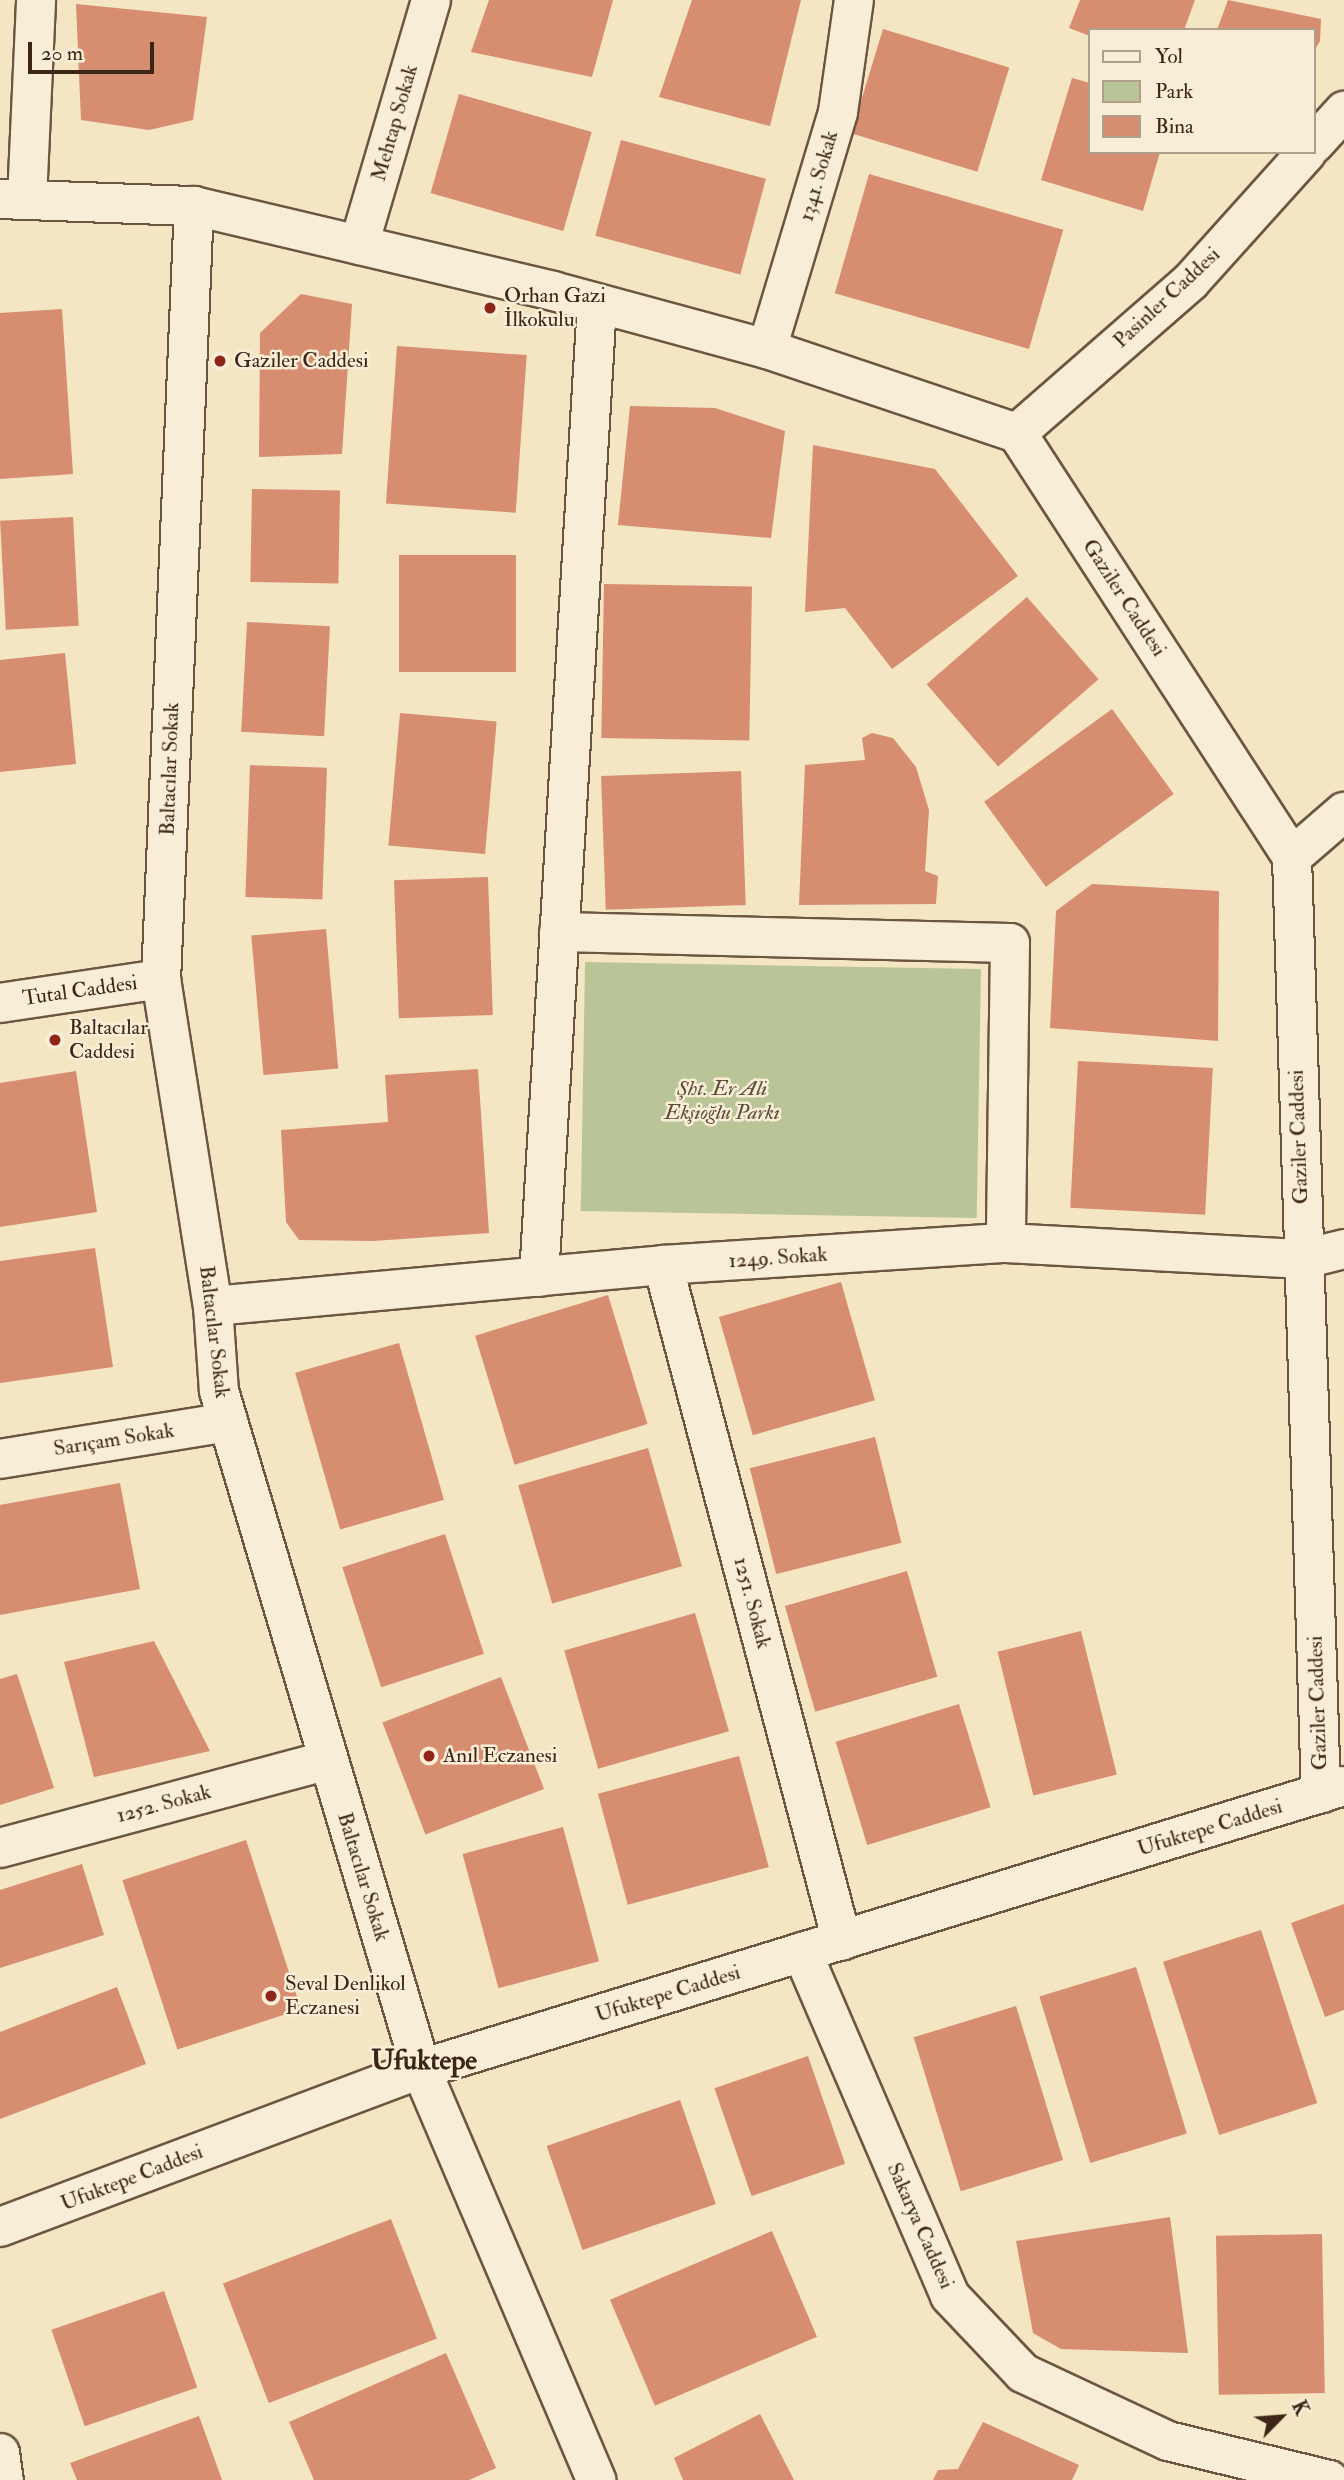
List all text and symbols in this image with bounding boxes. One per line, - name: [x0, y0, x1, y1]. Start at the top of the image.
- scale bar: [32, 28, 158, 72]
- legend: [1088, 28, 1316, 154]
- text: 20 m: [41, 40, 83, 67]
- text: Yol: [1155, 43, 1183, 70]
- street label: Mehtap Sokak: [366, 62, 424, 184]
- text: Park: [1155, 78, 1193, 105]
- text: Bina: [1155, 113, 1194, 140]
- street label: 1341. Sokak: [794, 128, 844, 224]
- street label: Pasinler Caddesi: [1108, 242, 1226, 354]
- place label: Orhan Gazi İlkokulu: [504, 283, 606, 333]
- marker: Orhan Gazi İlkokulu: [482, 300, 498, 316]
- place label: Gaziler Caddesi: [234, 348, 369, 374]
- marker: Gaziler Caddesi: [212, 353, 228, 369]
- street label: Gaziler Caddesi: [1077, 535, 1171, 661]
- street label: Baltacılar Sokak: [155, 702, 185, 836]
- street label: Tutal Caddesi: [21, 970, 139, 1012]
- place label: Baltacılar Caddesi: [69, 1015, 148, 1065]
- marker: Baltacılar Caddesi: [47, 1032, 63, 1048]
- street label: Gaziler Caddesi: [1284, 1069, 1314, 1205]
- park label: Şht. Er Ali Ekşioğlu Parkı: [664, 1076, 780, 1126]
- street label: 1249. Sokak: [728, 1242, 828, 1274]
- street label: Baltacılar Sokak: [193, 1264, 235, 1400]
- street label: Sarıçam Sokak: [52, 1418, 176, 1462]
- street label: 1251. Sokak: [728, 1555, 776, 1651]
- street label: Gaziler Caddesi: [1303, 1635, 1333, 1771]
- place label: Anıl Eczanesi: [443, 1743, 557, 1769]
- marker: Anıl Eczanesi: [421, 1748, 437, 1764]
- street label: 1252. Sokak: [114, 1779, 214, 1829]
- street label: Ufuktepe Caddesi: [1135, 1794, 1285, 1862]
- street label: Baltacılar Sokak: [331, 1809, 395, 1945]
- street label: Ufuktepe Caddesi: [593, 1960, 743, 2028]
- place label: Seval Denlikol Eczanesi: [285, 1971, 406, 2021]
- marker: Seval Denlikol Eczanesi: [263, 1988, 279, 2004]
- district label: Ufuktepe: [371, 2044, 477, 2078]
- street label: Ufuktepe Caddesi: [57, 2139, 207, 2217]
- street label: Sakarya Caddesi: [881, 2159, 959, 2293]
- north arrow: [1246, 2382, 1316, 2452]
- text: K: [1286, 2397, 1314, 2419]

